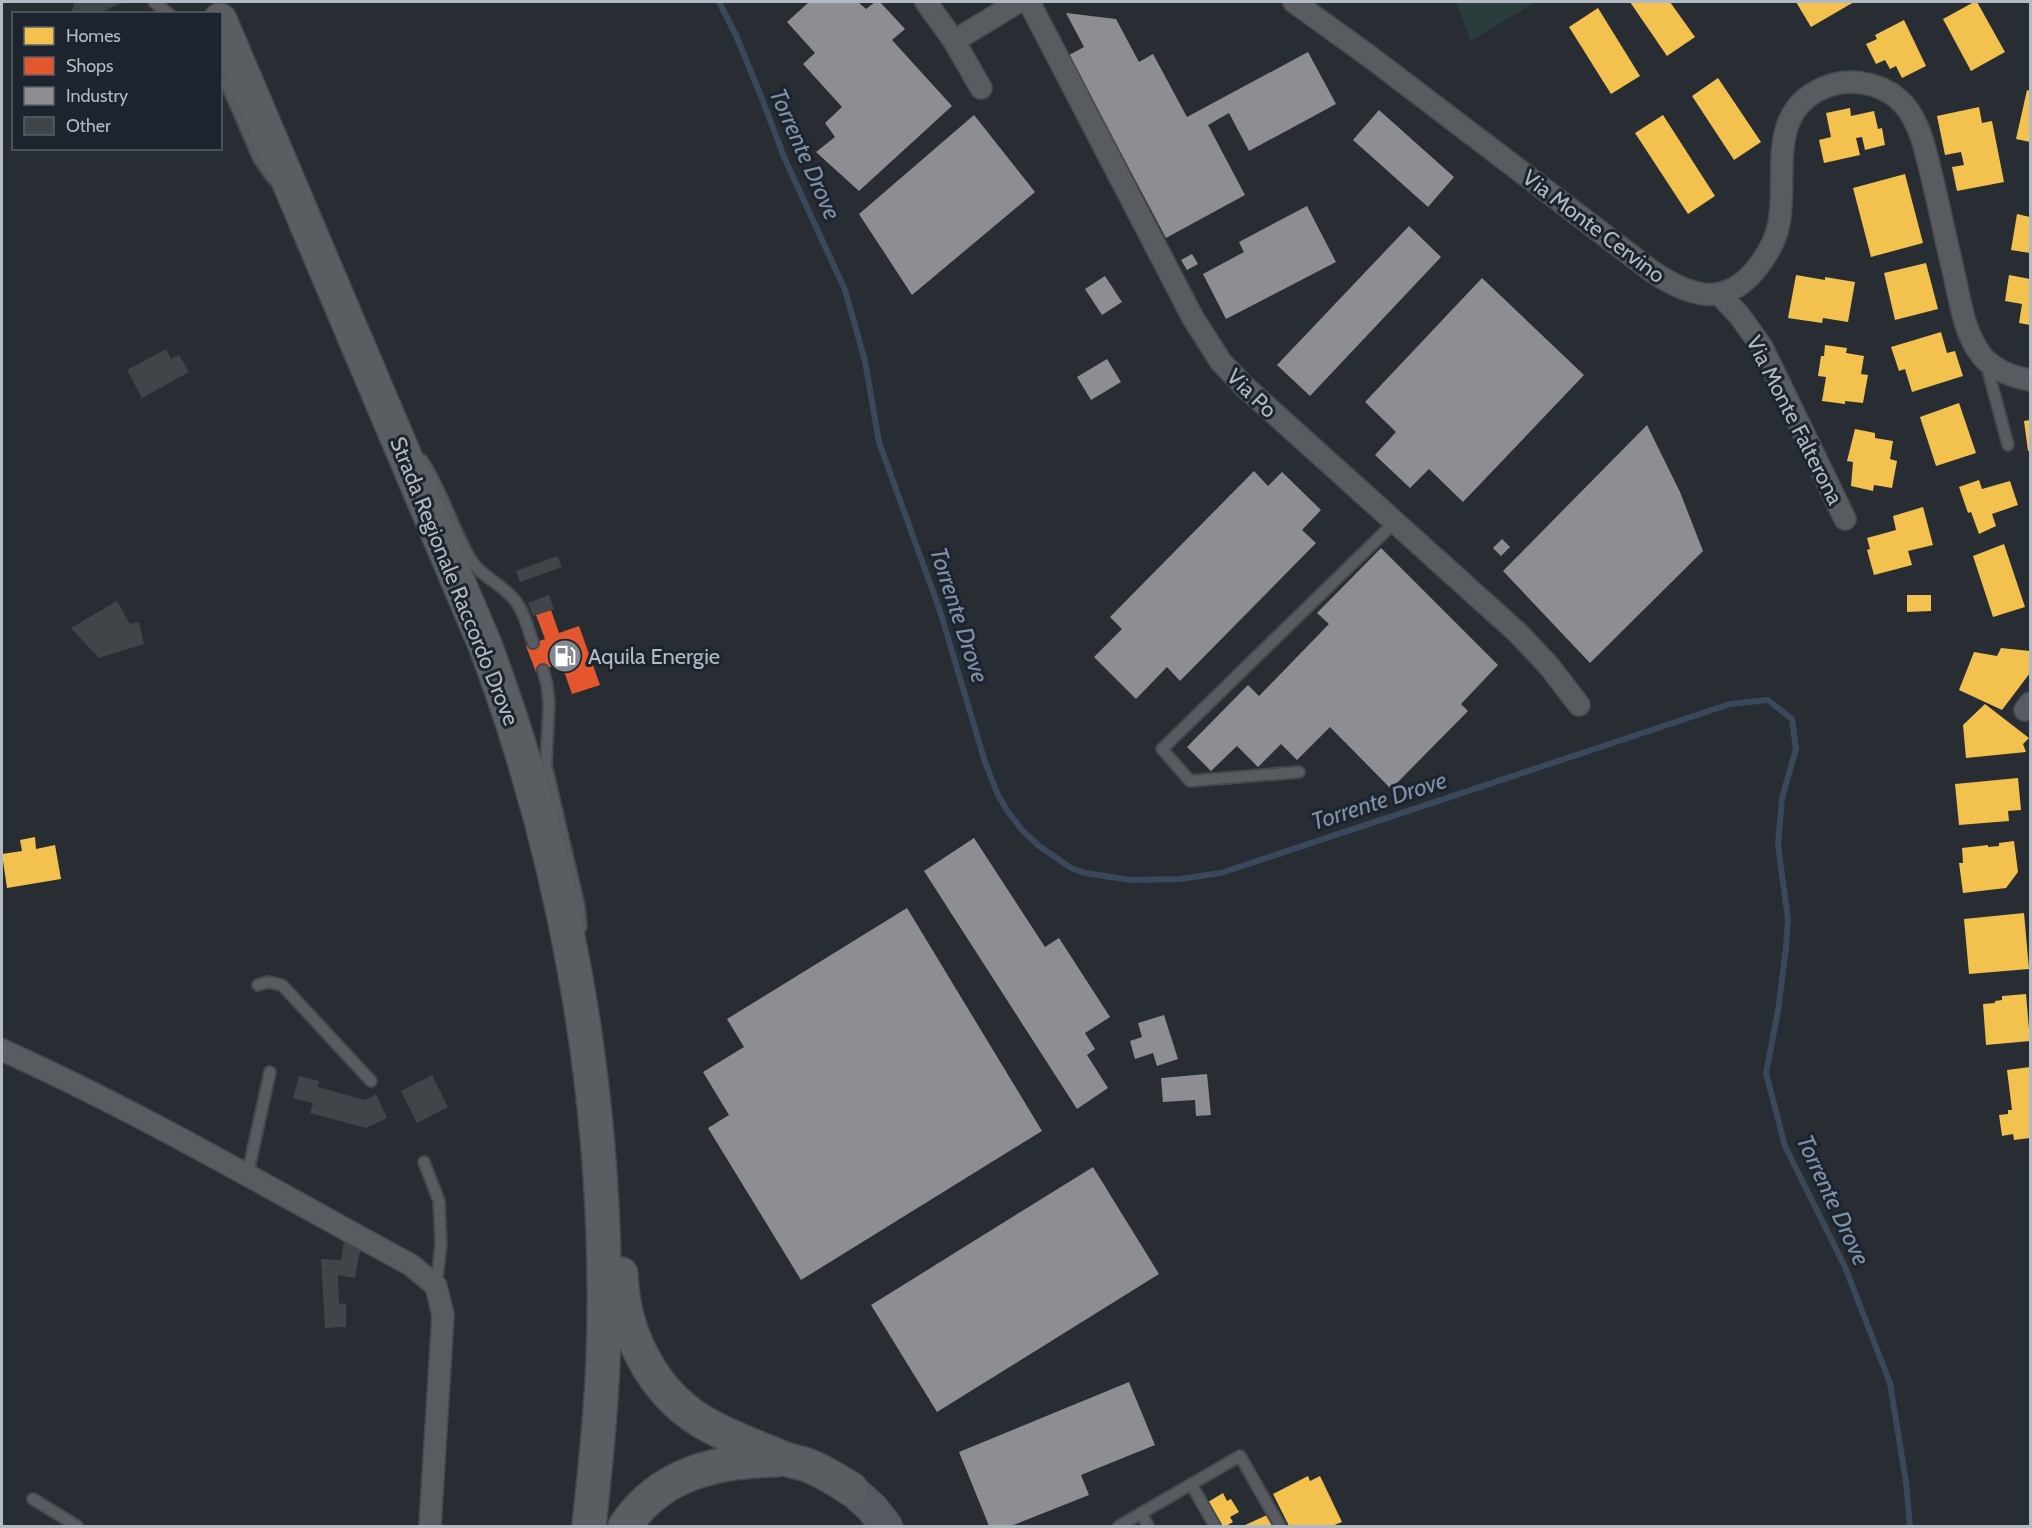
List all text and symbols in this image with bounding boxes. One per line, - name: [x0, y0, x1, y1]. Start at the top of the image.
- legend: [12, 12, 222, 150]
- text: Homes: [66, 25, 121, 47]
- text: Shops: [66, 55, 114, 77]
- water label: Torrente Drove: [764, 84, 847, 224]
- text: Industry: [66, 85, 128, 107]
- text: Other: [66, 115, 111, 137]
- street label: Via Monte Cervino: [1517, 164, 1670, 289]
- street label: Via Monte Falterona: [1740, 331, 1849, 510]
- street label: Via Po: [1221, 363, 1282, 424]
- street label: Strada Regionale Raccordo Drove: [384, 433, 525, 730]
- water label: Torrente Drove: [924, 543, 995, 686]
- fuel station icon: Aquila Energie: [547, 638, 583, 674]
- place label: Aquila Energie: [588, 643, 720, 670]
- water label: Torrente Drove: [1307, 765, 1450, 836]
- water label: Torrente Drove: [1791, 1130, 1876, 1270]

